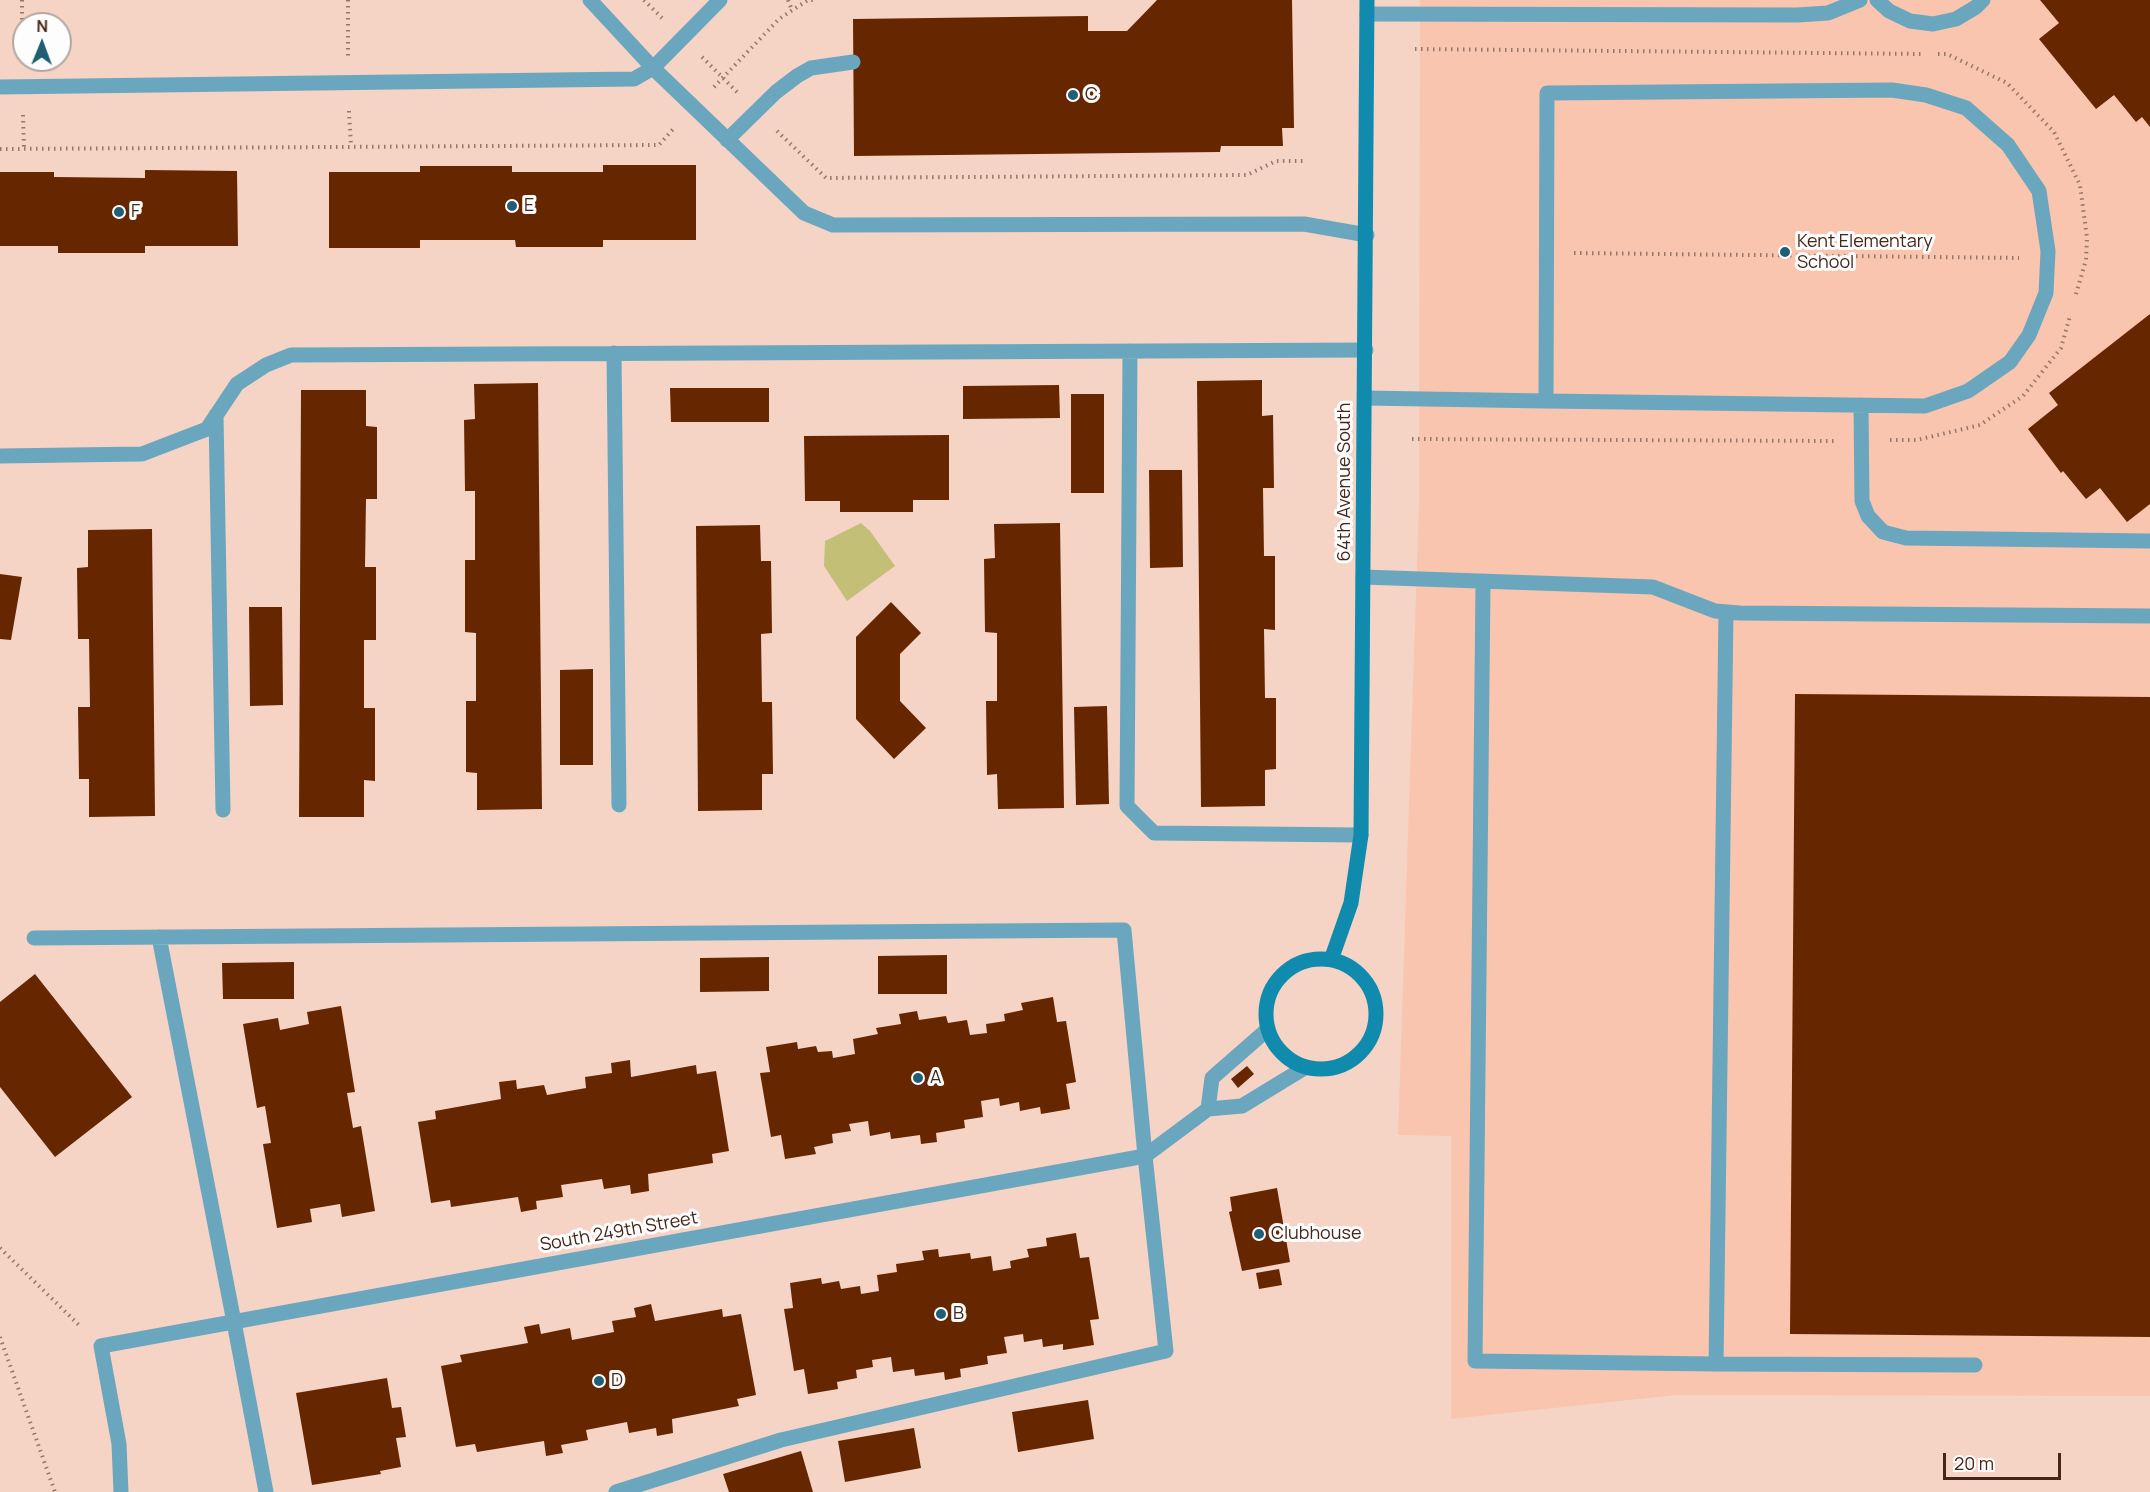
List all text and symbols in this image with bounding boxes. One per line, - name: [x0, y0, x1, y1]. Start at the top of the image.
- north arrow: [12, 12, 72, 72]
- text: N: [36, 15, 48, 37]
- place label: C: [1085, 84, 1098, 106]
- marker: C: [1066, 88, 1080, 102]
- place label: E: [524, 195, 534, 217]
- marker: E: [505, 199, 519, 213]
- place label: F: [131, 201, 140, 223]
- marker: F: [112, 205, 126, 219]
- place label: Kent Elementary School: [1797, 231, 1933, 274]
- marker: Kent Elementary School: [1778, 245, 1792, 259]
- street label: 64th Avenue South: [1334, 403, 1356, 561]
- place label: A: [930, 1067, 941, 1089]
- marker: A: [911, 1071, 925, 1085]
- street label: South 249th Street: [538, 1207, 700, 1257]
- place label: Clubhouse: [1271, 1223, 1361, 1245]
- marker: Clubhouse: [1252, 1227, 1266, 1241]
- place label: B: [953, 1303, 964, 1325]
- marker: B: [934, 1307, 948, 1321]
- place label: D: [611, 1370, 623, 1392]
- marker: D: [592, 1374, 606, 1388]
- scale bar: [1946, 1441, 2064, 1479]
- text: 20 m: [1954, 1451, 1994, 1475]

